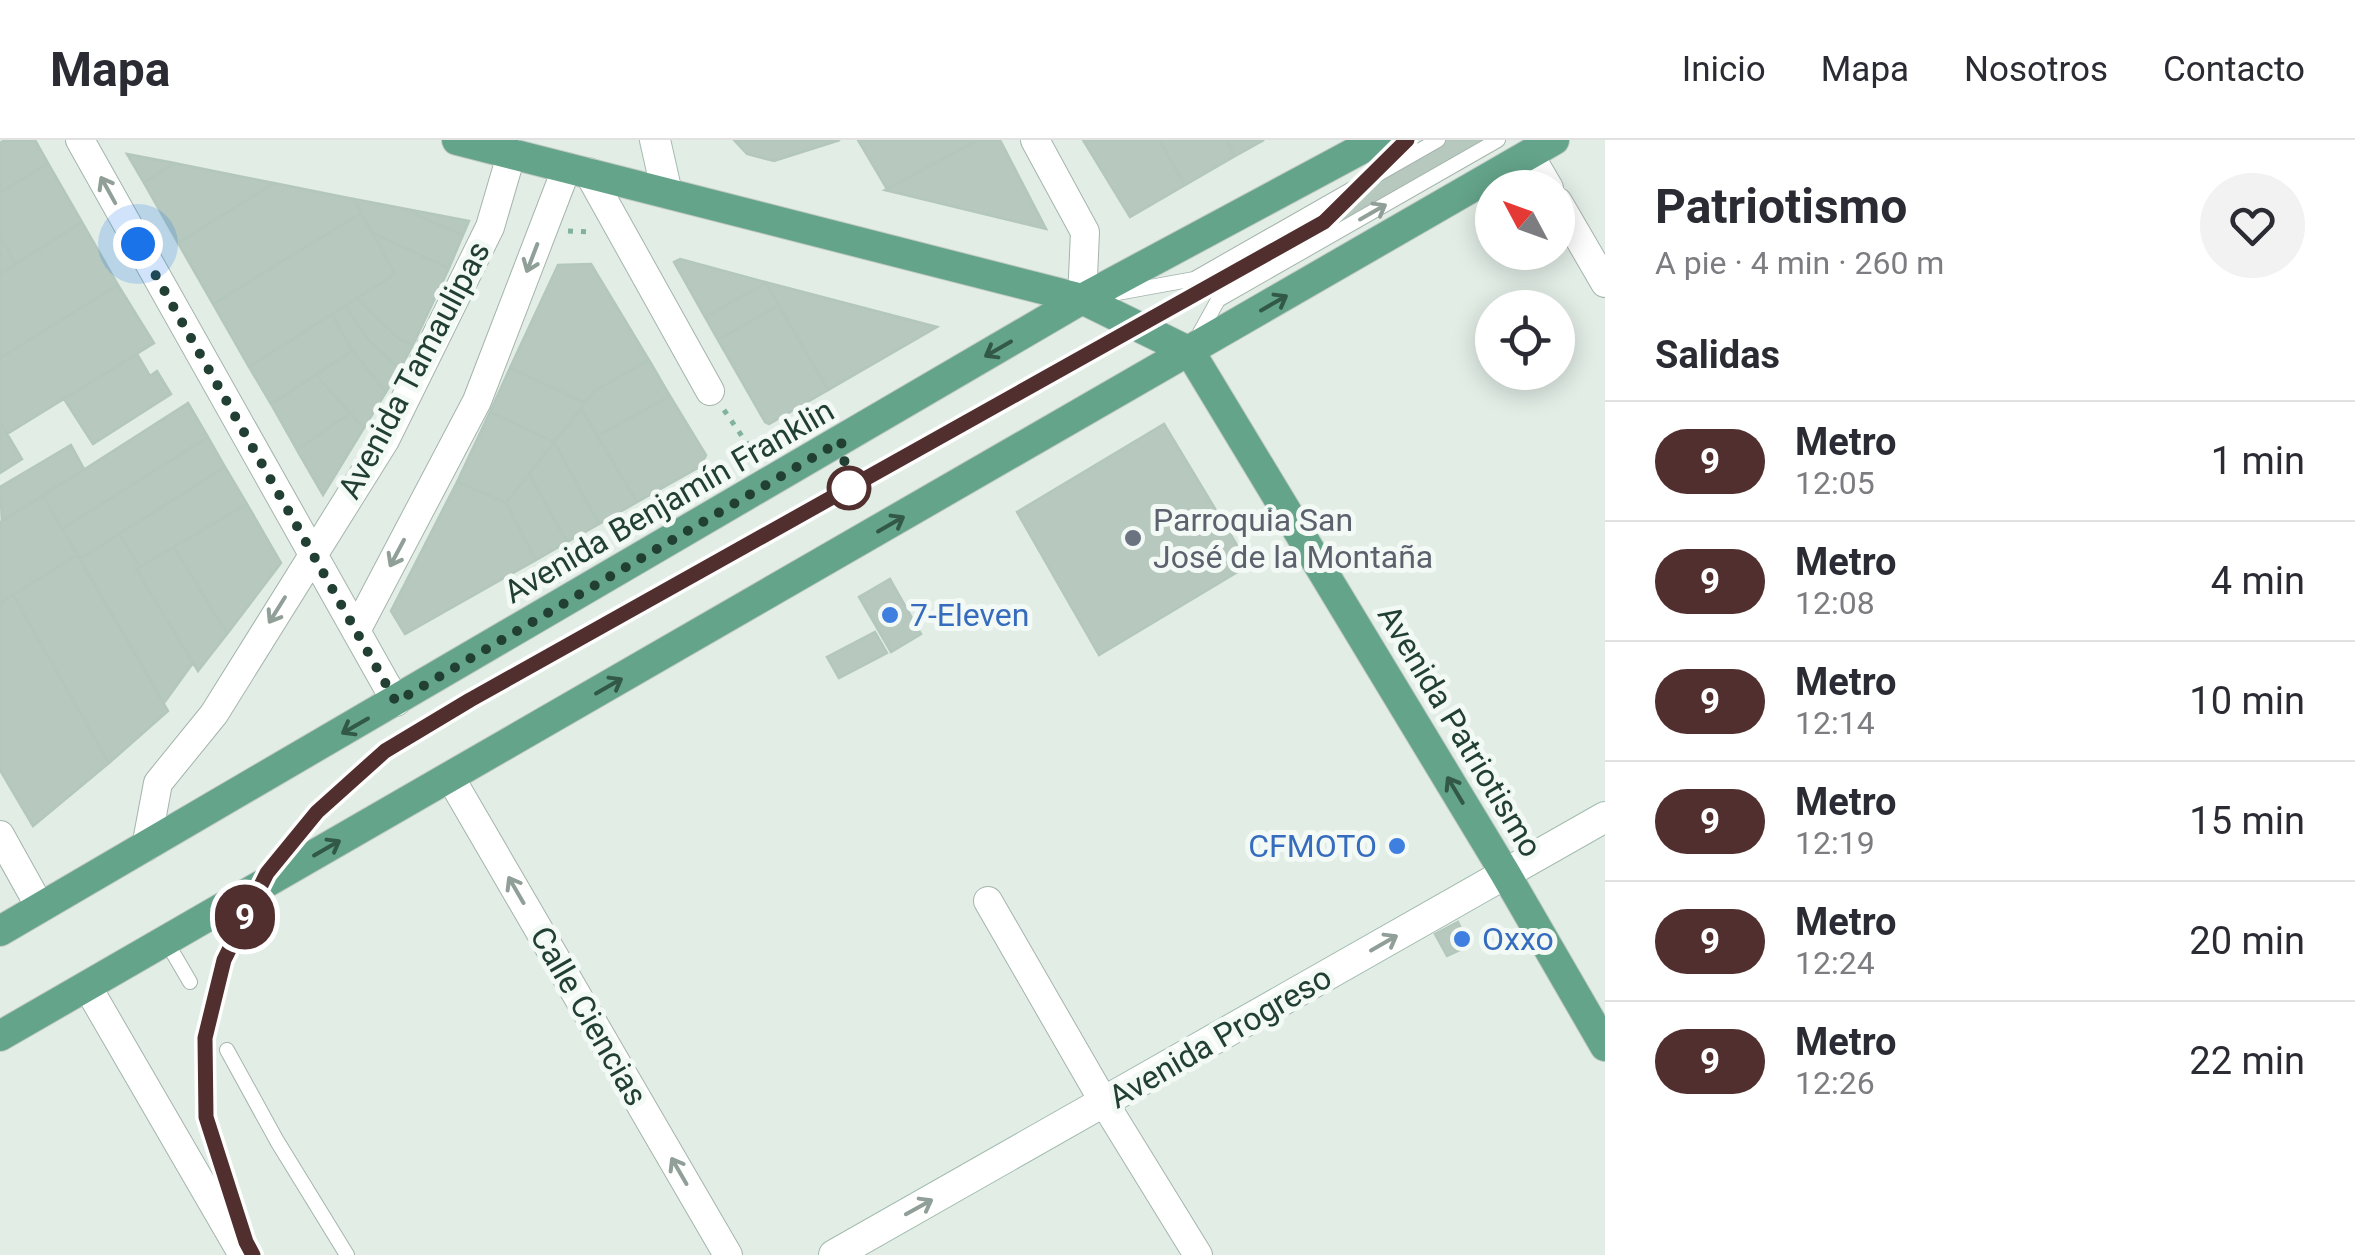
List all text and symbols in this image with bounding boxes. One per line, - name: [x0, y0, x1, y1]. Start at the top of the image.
- text: Mapa: [50, 41, 170, 98]
- text: Inicio: [1682, 49, 1766, 90]
- text: Mapa: [1821, 49, 1909, 90]
- text: Nosotros: [1964, 49, 2108, 90]
- text: Contacto: [2163, 49, 2305, 90]
- north arrow: [1475, 170, 1575, 270]
- map controls: [1475, 170, 1575, 390]
- button: heart: [2200, 173, 2305, 278]
- one-way arrow: [97, 176, 117, 205]
- text: Patriotismo: [1655, 178, 1907, 235]
- one-way arrow: [1357, 201, 1387, 221]
- your location: [113, 219, 163, 269]
- street label: Avenida Tamaulipas: [330, 235, 498, 505]
- one-way arrow: [522, 242, 540, 272]
- text: A pie · 4 min · 260 m: [1655, 244, 1944, 282]
- button: locate: [1475, 290, 1575, 390]
- one-way arrow: [1259, 293, 1288, 313]
- text: Salidas: [1655, 333, 1780, 377]
- one-way arrow: [984, 339, 1013, 359]
- street label: Avenida Benjamín Franklin: [497, 391, 841, 611]
- text: Metro: [1795, 420, 1896, 464]
- text: 1 min: [2211, 439, 2305, 483]
- text: 9: [1700, 441, 1720, 482]
- text: 12:05: [1795, 464, 1875, 502]
- unlabelled marker: [828, 467, 870, 509]
- place label: Parroquia San José de la Montaña: [1153, 501, 1433, 576]
- one-way arrow: [876, 514, 904, 534]
- marker: Parroquia San José de la Montaña: [1122, 527, 1144, 549]
- one-way arrow: [387, 537, 406, 567]
- text: Metro: [1795, 540, 1896, 584]
- text: 4 min: [2211, 559, 2305, 603]
- text: 9: [1700, 561, 1720, 602]
- text: 12:08: [1795, 584, 1875, 622]
- one-way arrow: [267, 595, 288, 624]
- place label: 7-Eleven: [910, 596, 1030, 634]
- street label: Avenida Patriotismo: [1370, 598, 1550, 864]
- marker: 7-Eleven: [879, 604, 901, 626]
- text: Metro: [1795, 660, 1896, 704]
- one-way arrow: [594, 676, 623, 696]
- text: 10 min: [2189, 679, 2305, 723]
- text: 9: [1700, 681, 1720, 722]
- text: 12:14: [1795, 704, 1875, 742]
- one-way arrow: [341, 716, 370, 736]
- one-way arrow: [1445, 776, 1465, 805]
- text: Metro: [1795, 780, 1896, 824]
- text: 15 min: [2189, 799, 2305, 843]
- text: 9: [1700, 801, 1720, 842]
- text: 12:19: [1795, 824, 1875, 862]
- place label: CFMOTO: [1248, 827, 1377, 865]
- marker: CFMOTO: [1386, 835, 1408, 857]
- one-way arrow: [312, 838, 341, 858]
- one-way arrow: [506, 876, 526, 904]
- line badge: 9: [212, 884, 278, 950]
- text: 9: [235, 897, 255, 938]
- text: Metro: [1795, 900, 1896, 944]
- text: 20 min: [2189, 919, 2305, 963]
- street label: Calle Ciencias: [522, 920, 656, 1112]
- place label: Oxxo: [1482, 920, 1554, 958]
- text: 9: [1700, 921, 1720, 962]
- marker: Oxxo: [1451, 928, 1473, 950]
- one-way arrow: [1369, 932, 1398, 952]
- text: 12:24: [1795, 944, 1875, 982]
- street label: Avenida Progreso: [1102, 958, 1338, 1116]
- text: Metro: [1795, 1020, 1896, 1064]
- text: 22 min: [2189, 1039, 2305, 1083]
- text: 9: [1700, 1041, 1720, 1082]
- text: 12:26: [1795, 1064, 1875, 1102]
- one-way arrow: [669, 1157, 689, 1186]
- one-way arrow: [904, 1197, 933, 1217]

